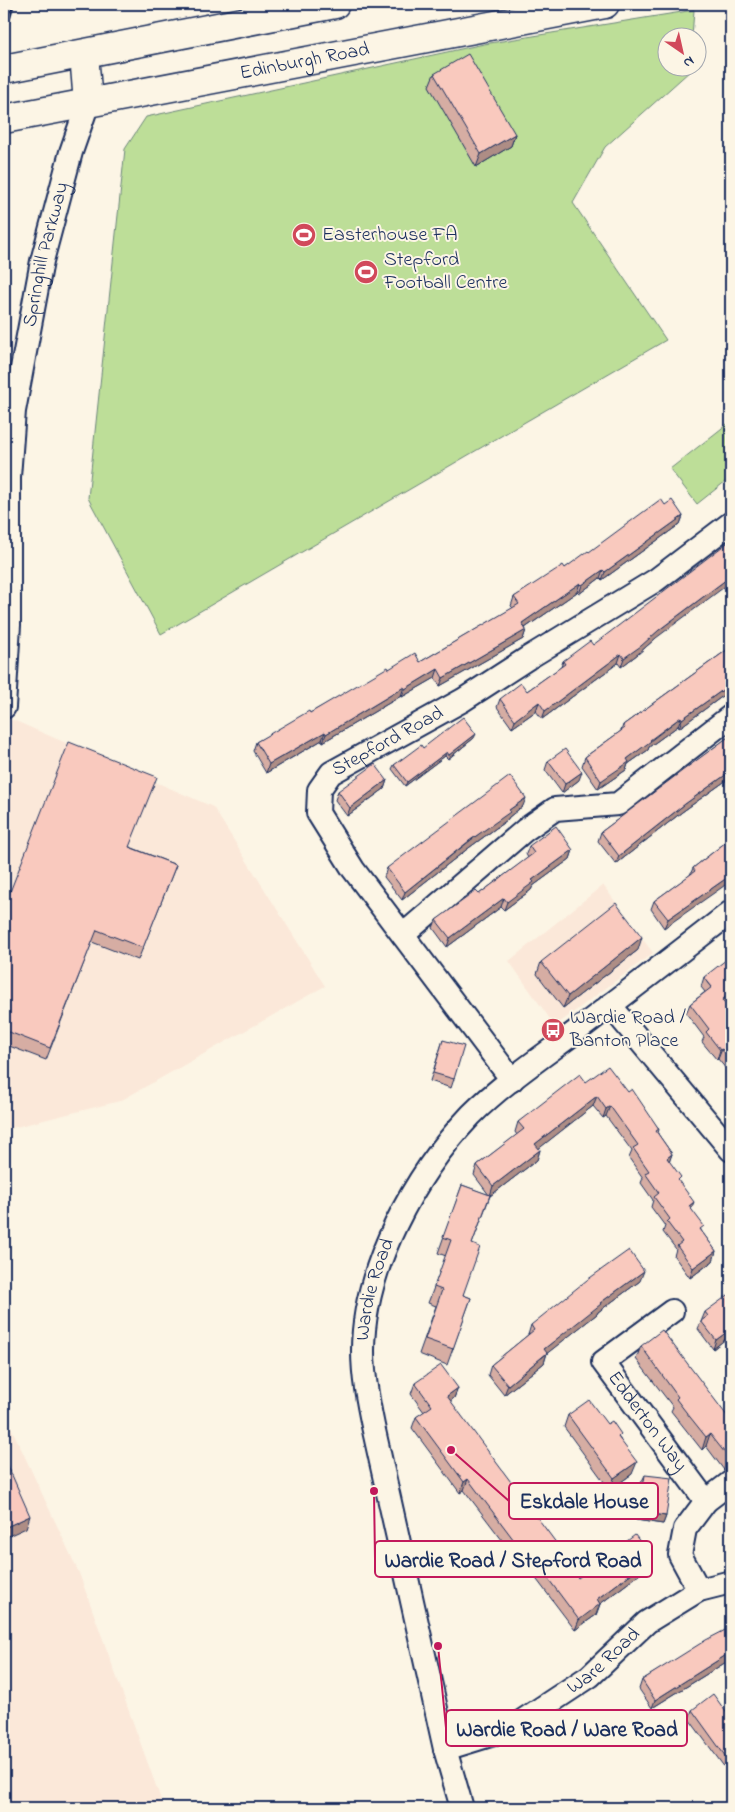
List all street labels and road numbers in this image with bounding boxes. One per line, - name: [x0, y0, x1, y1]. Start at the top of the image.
- street label: Edinburgh Road: [237, 35, 372, 88]
- street label: Springhill Parkway: [15, 179, 77, 329]
- street label: Stepford Road: [327, 699, 449, 784]
- street label: Wardie Road: [349, 1234, 402, 1342]
- street label: Edderton Way: [600, 1365, 694, 1478]
- street label: Ware Road: [561, 1621, 647, 1702]

